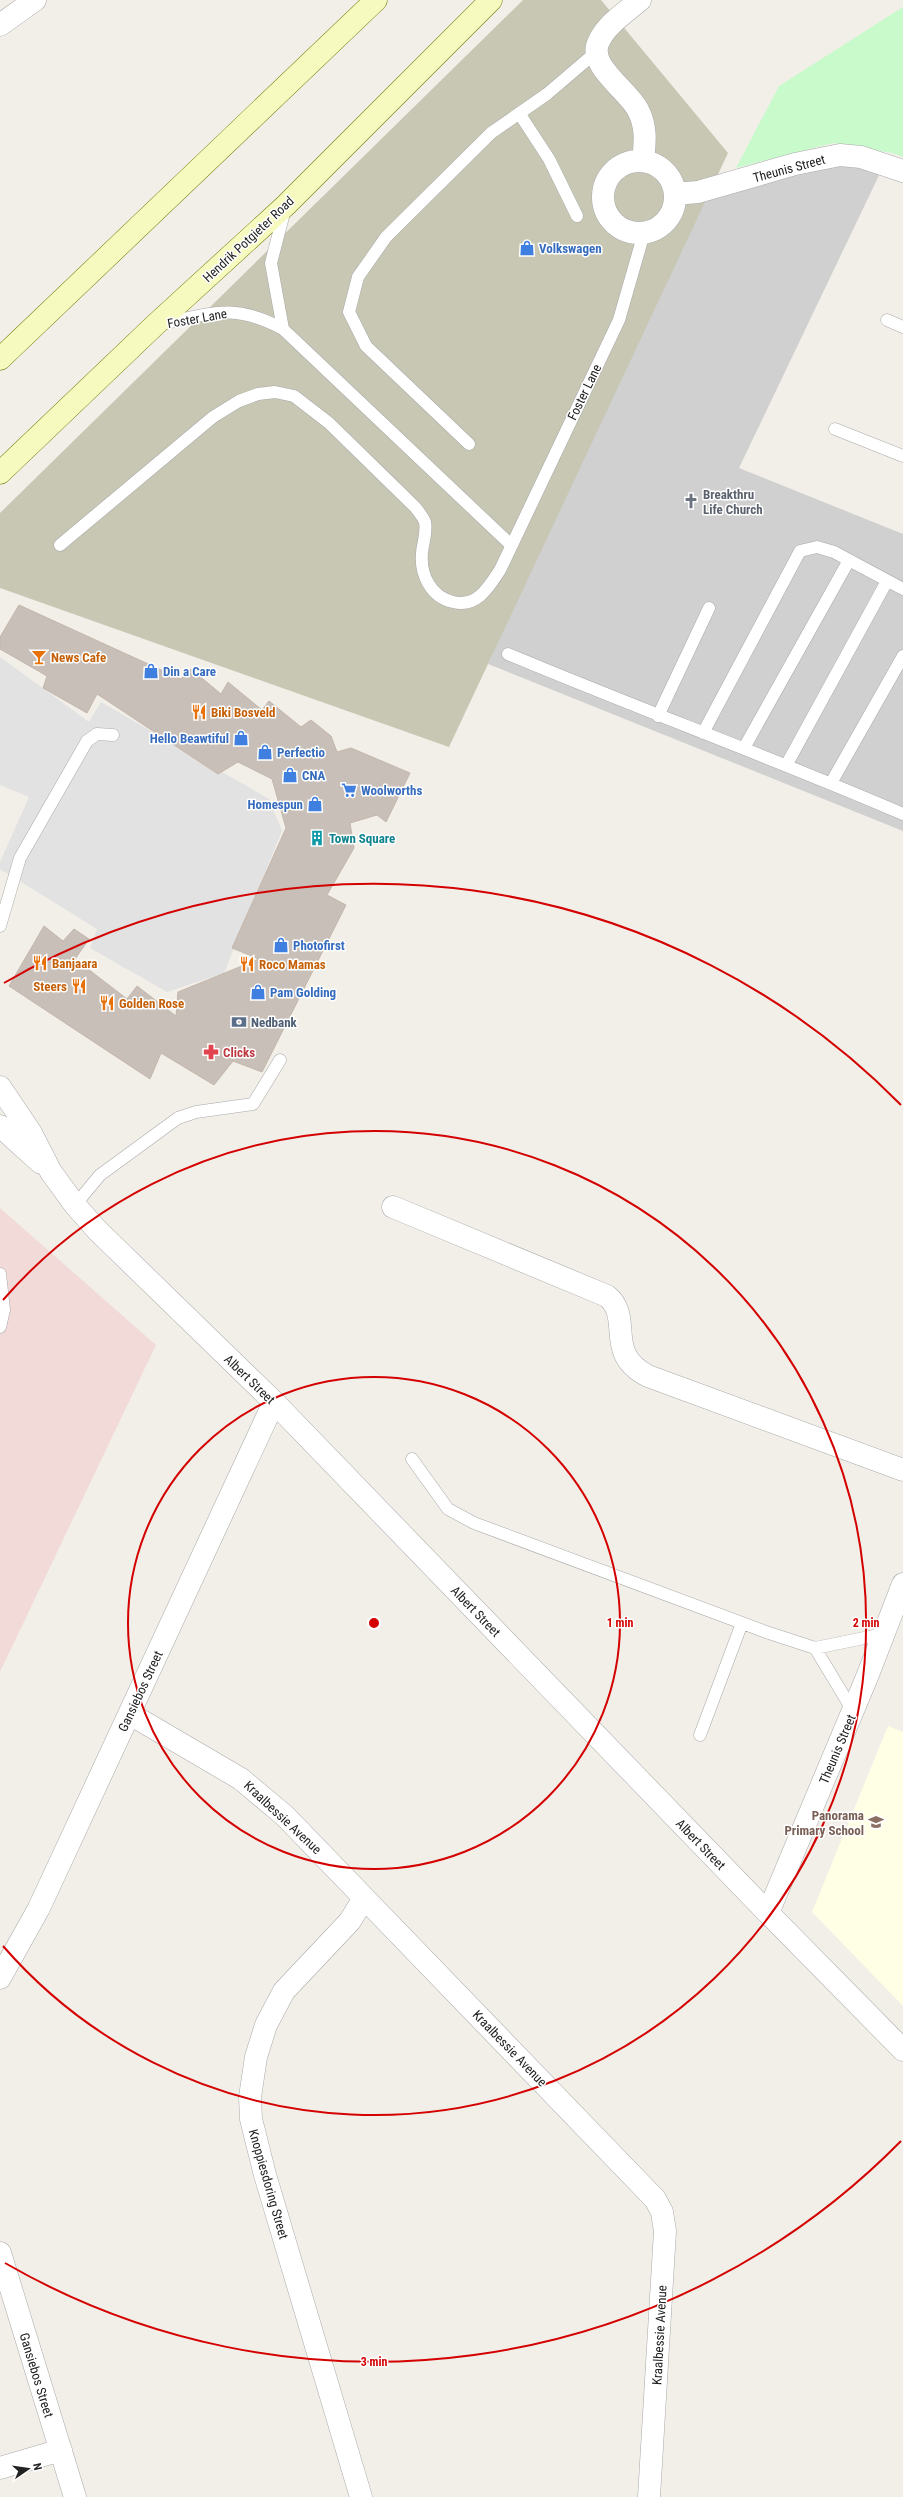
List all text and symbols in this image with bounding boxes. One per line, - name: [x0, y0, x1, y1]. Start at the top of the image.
- street label: Theunis Street: [751, 152, 827, 185]
- street label: Hendrik Potgieter Road: [200, 193, 297, 285]
- shop icon: Volkswagen: [518, 239, 536, 257]
- place label: Volkswagen: [539, 241, 602, 256]
- street label: Foster Lane: [166, 306, 228, 331]
- street label: Foster Lane: [564, 362, 604, 423]
- place label: Breakthru Life Church: [703, 487, 763, 517]
- church icon: Breakthru Life Church: [682, 492, 700, 510]
- bar icon: News Cafe: [30, 648, 48, 666]
- place label: News Cafe: [51, 650, 106, 665]
- shop icon: Din a Care: [142, 662, 160, 680]
- place label: Din a Care: [163, 664, 216, 679]
- restaurant icon: Biki Bosveld: [190, 703, 208, 721]
- place label: Biki Bosveld: [211, 705, 275, 720]
- shop icon: Hello Beawtiful: [232, 729, 250, 747]
- place label: Hello Beawtiful: [150, 731, 229, 746]
- shop icon: Perfectio: [256, 743, 274, 761]
- place label: Perfectio: [277, 745, 326, 760]
- shop icon: CNA: [281, 766, 299, 784]
- place label: CNA: [302, 768, 325, 783]
- supermarket icon: Woolworths: [340, 781, 358, 799]
- place label: Woolworths: [361, 783, 422, 798]
- shop icon: Homespun: [306, 795, 324, 813]
- place label: Homespun: [248, 797, 303, 812]
- building icon: Town Square: [308, 829, 326, 847]
- place label: Town Square: [329, 831, 395, 846]
- shop icon: Photofirst: [272, 936, 290, 954]
- place label: Photofirst: [293, 938, 345, 953]
- restaurant icon: Banjaara: [31, 954, 49, 972]
- restaurant icon: Roco Mamas: [238, 955, 256, 973]
- place label: Banjaara: [52, 956, 98, 971]
- place label: Roco Mamas: [259, 957, 326, 972]
- restaurant icon: Steers: [70, 977, 88, 995]
- place label: Steers: [33, 979, 67, 994]
- shop icon: Pam Golding: [249, 983, 267, 1001]
- place label: Pam Golding: [270, 985, 336, 1000]
- restaurant icon: Golden Rose: [98, 994, 116, 1012]
- place label: Golden Rose: [119, 996, 184, 1011]
- bank icon: Nedbank: [230, 1013, 248, 1031]
- place label: Nedbank: [251, 1015, 298, 1030]
- pharmacy icon: Clicks: [202, 1043, 220, 1061]
- place label: Clicks: [223, 1045, 255, 1060]
- street label: Albert Street: [221, 1352, 278, 1407]
- street label: Albert Street: [448, 1583, 504, 1640]
- centre of rings: [367, 1616, 381, 1630]
- text: 1 min: [607, 1616, 633, 1630]
- text: 2 min: [853, 1616, 879, 1630]
- street label: Gansiebos Street: [115, 1648, 166, 1734]
- street label: Theunis Street: [816, 1712, 859, 1786]
- street label: Kraalbessie Avenue: [241, 1778, 324, 1857]
- place label: Panorama Primary School: [784, 1808, 864, 1838]
- school or university icon: Panorama Primary School: [867, 1813, 885, 1831]
- street label: Albert Street: [673, 1816, 729, 1873]
- street label: Kraalbessie Avenue: [469, 2007, 550, 2090]
- street label: Knoppiesdoring Street: [246, 2127, 291, 2241]
- street label: Kraalbessie Avenue: [649, 2285, 670, 2385]
- street label: Gansiebos Street: [17, 2331, 57, 2419]
- text: 3 min: [361, 2355, 387, 2369]
- north arrow: [8, 2449, 48, 2489]
- text: N: [30, 2462, 44, 2472]

